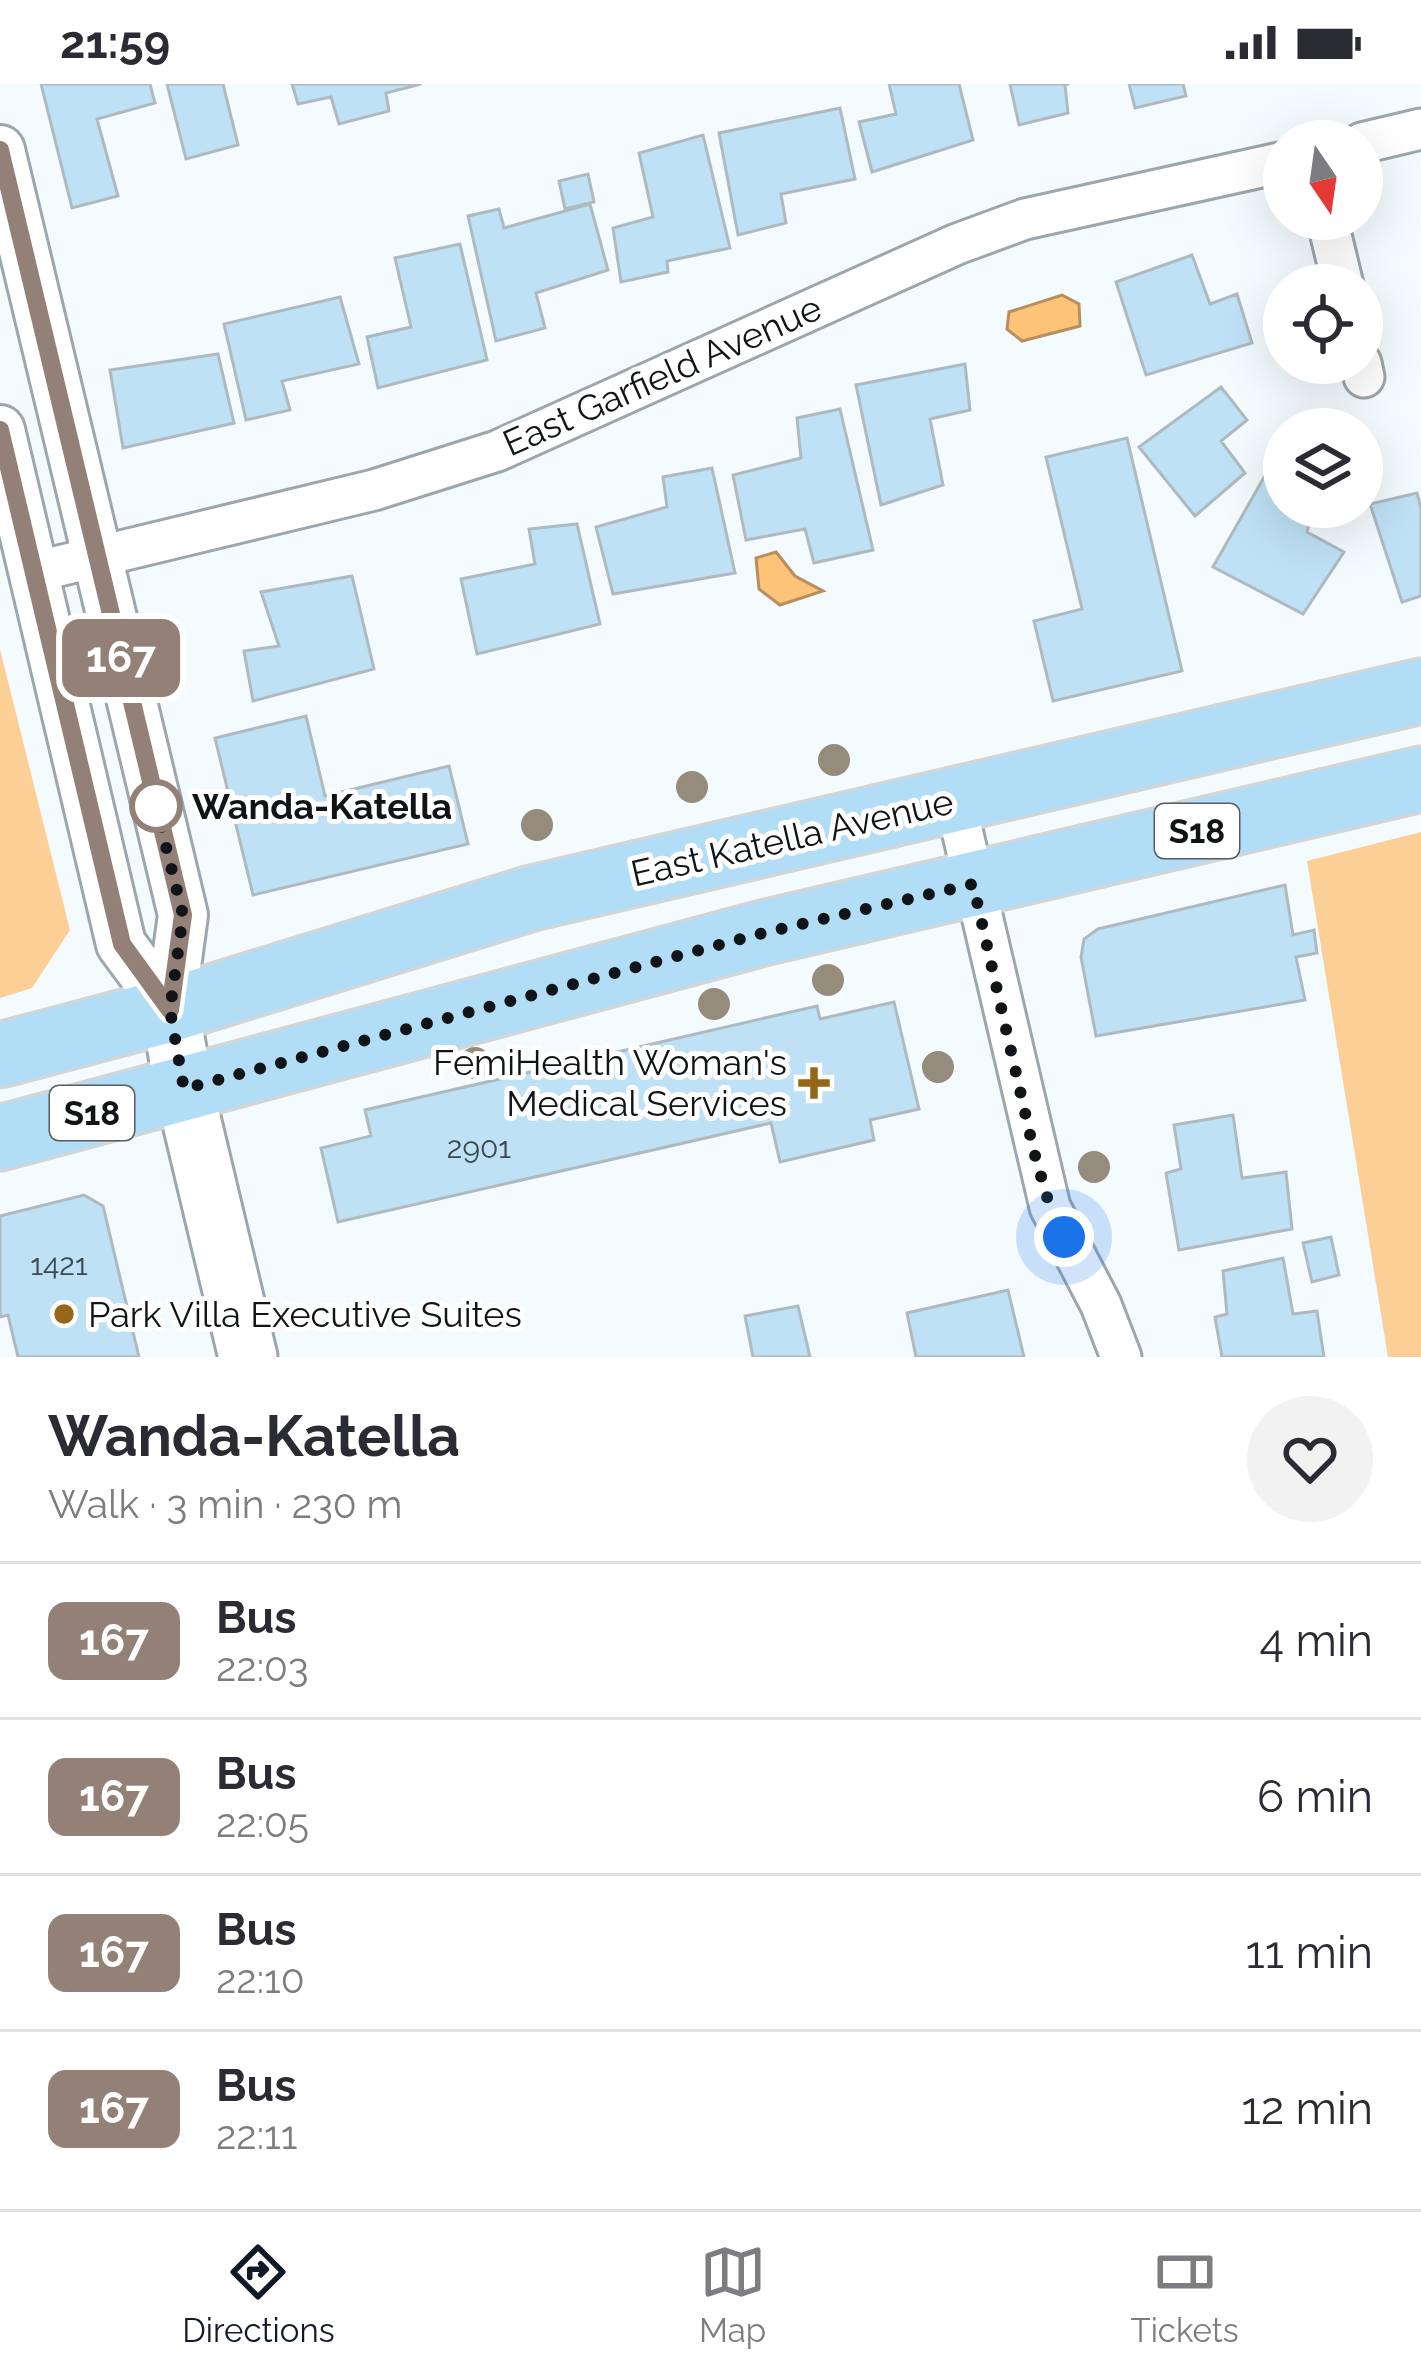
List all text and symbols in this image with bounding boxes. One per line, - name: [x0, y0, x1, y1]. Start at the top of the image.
- text: 21:59: [60, 16, 170, 69]
- north arrow: [1263, 120, 1383, 240]
- map controls: [1263, 120, 1383, 528]
- button: locate: [1263, 264, 1383, 384]
- street label: East Garfield Avenue: [496, 286, 828, 464]
- button: layers: [1263, 408, 1383, 528]
- line badge: 167: [52, 619, 190, 697]
- text: 167: [86, 633, 156, 682]
- street label: East Katella Avenue: [627, 780, 957, 894]
- marker: Wanda-Katella: [131, 781, 181, 831]
- place label: Wanda-Katella: [192, 785, 452, 827]
- road number: S18: [1155, 804, 1239, 858]
- place label: FemiHealth Woman's Medical Services: [433, 1041, 787, 1124]
- marker: FemiHealth Woman's Medical Services: [798, 1067, 830, 1099]
- road number: S18: [50, 1086, 134, 1140]
- house number: 2901: [447, 1130, 511, 1165]
- your location: [1034, 1207, 1094, 1267]
- house number: 1421: [30, 1247, 88, 1282]
- place label: Park Villa Executive Suites: [88, 1293, 522, 1335]
- marker: Park Villa Executive Suites: [51, 1301, 77, 1327]
- button: heart: [1247, 1396, 1373, 1522]
- text: Wanda-Katella: [48, 1402, 460, 1469]
- text: Walk · 3 min · 230 m: [48, 1481, 402, 1527]
- text: Bus: [216, 1591, 297, 1644]
- text: 4 min: [1260, 1614, 1373, 1667]
- text: 167: [79, 1616, 149, 1665]
- text: 22:03: [216, 1644, 309, 1690]
- text: Bus: [216, 1747, 297, 1800]
- text: 6 min: [1257, 1770, 1373, 1823]
- text: 167: [79, 1772, 149, 1821]
- text: 22:05: [216, 1800, 309, 1846]
- text: Bus: [216, 1903, 297, 1956]
- text: 11 min: [1246, 1926, 1373, 1979]
- text: 167: [79, 1928, 149, 1977]
- text: 22:10: [216, 1956, 305, 2002]
- text: Bus: [216, 2059, 297, 2112]
- text: 12 min: [1241, 2082, 1373, 2135]
- text: 167: [79, 2084, 149, 2133]
- text: 22:11: [216, 2112, 297, 2158]
- tab: Directions: [182, 2239, 335, 2350]
- tab: Map: [699, 2239, 766, 2350]
- tab: Tickets: [1131, 2239, 1239, 2350]

